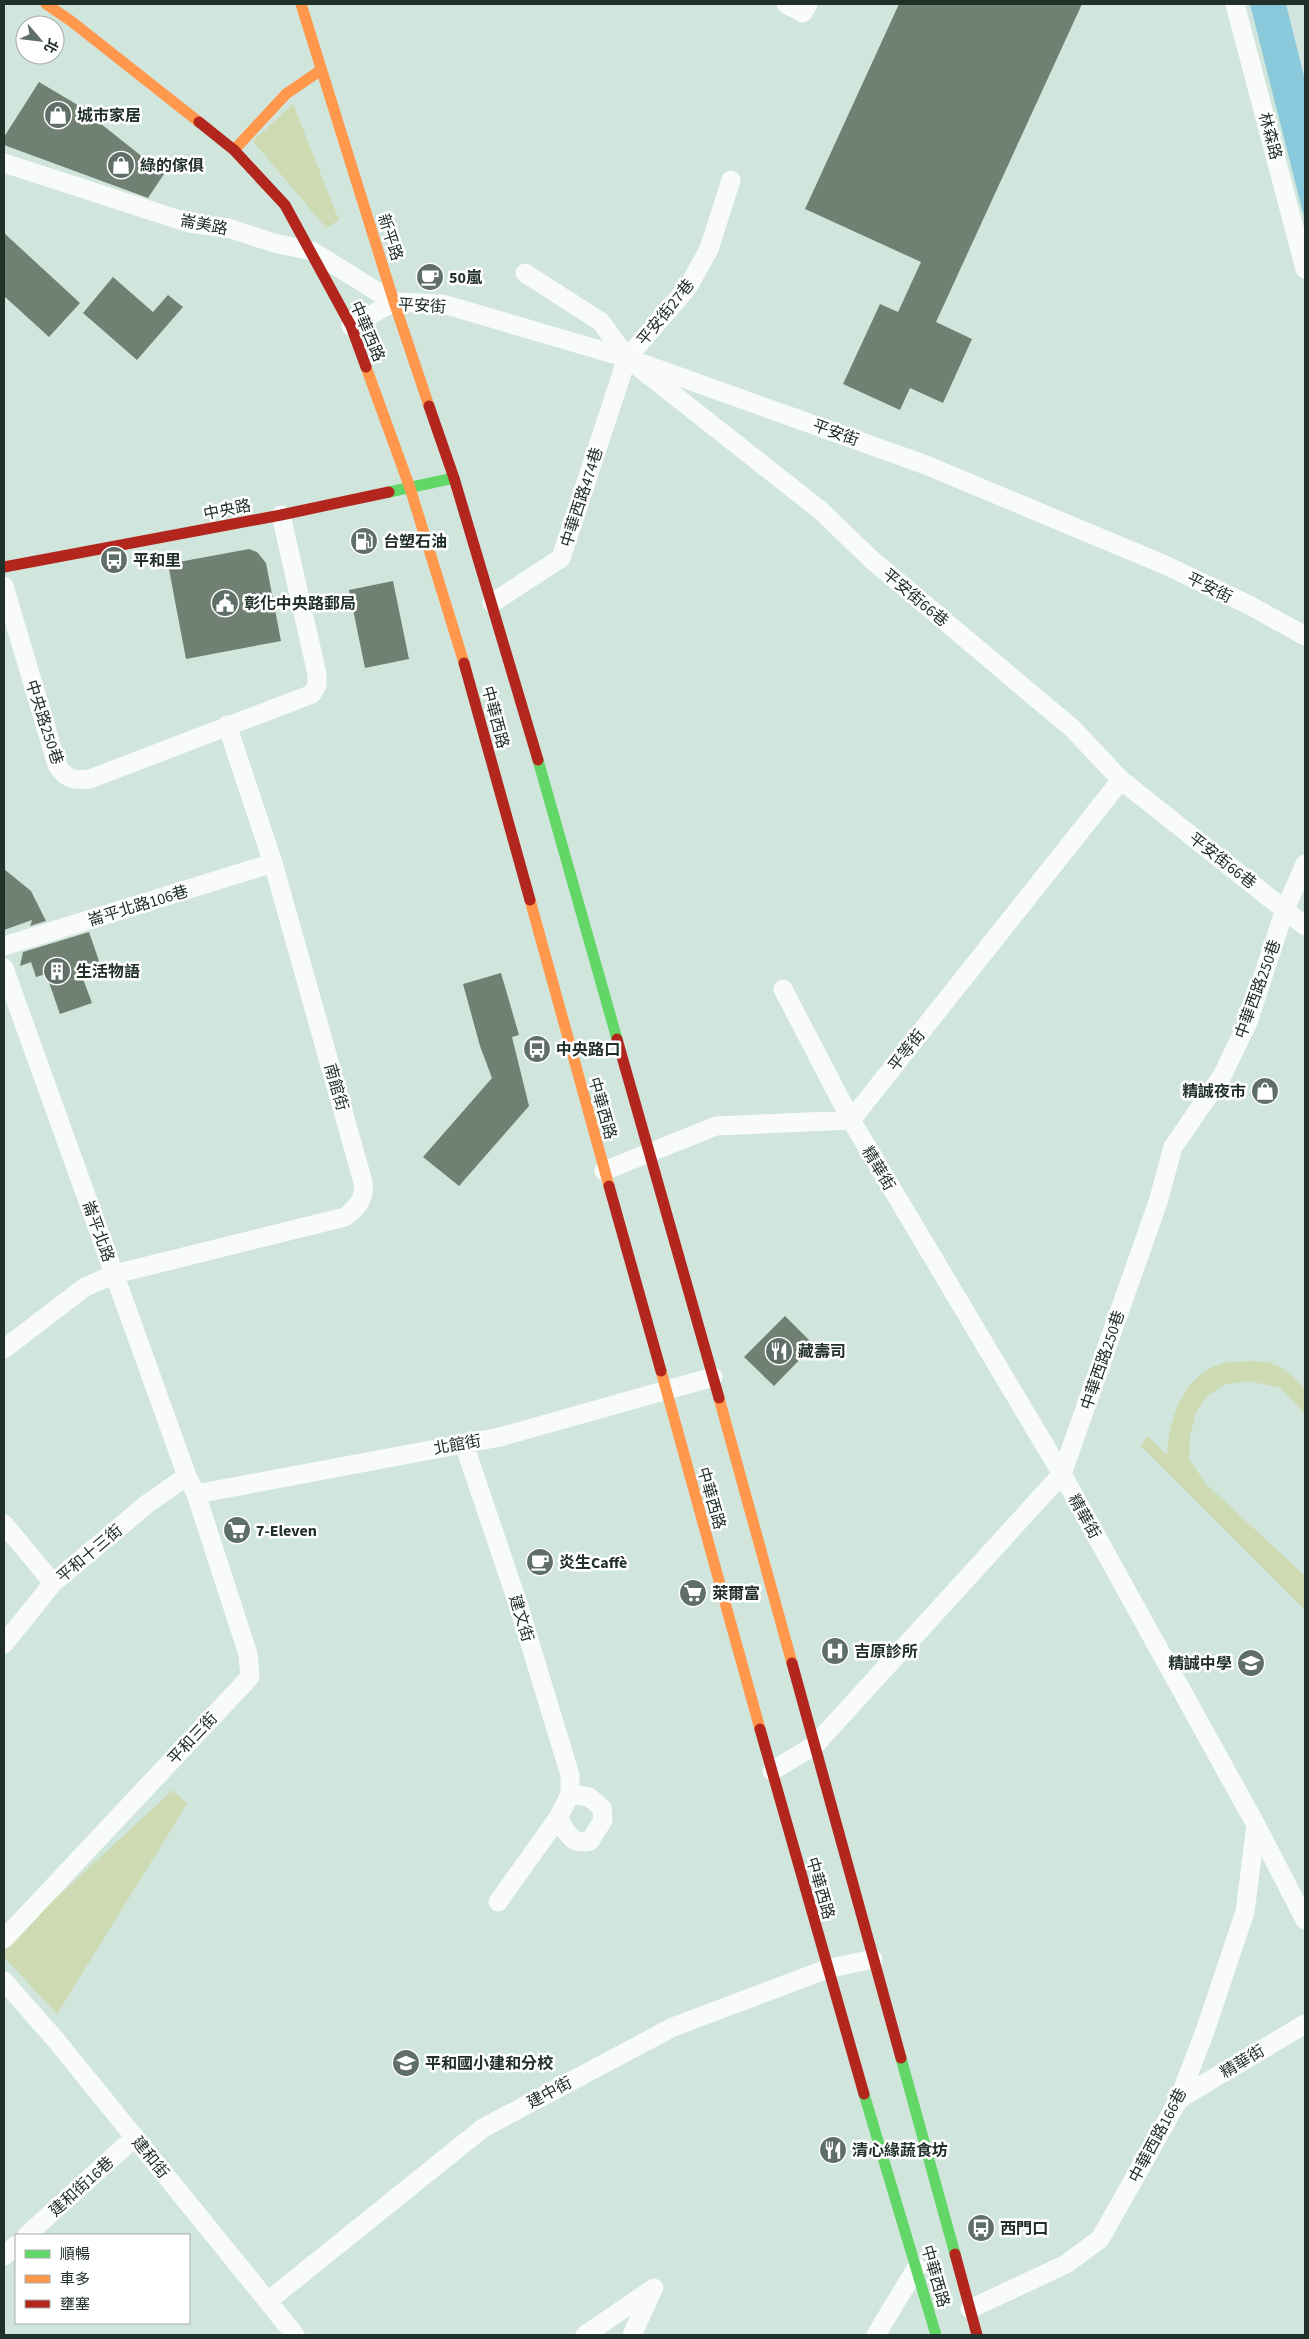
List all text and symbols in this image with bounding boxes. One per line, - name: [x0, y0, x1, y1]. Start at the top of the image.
- north arrow: [15, 15, 65, 65]
- text: 北: [38, 35, 63, 57]
- shop icon: 城市家居: [43, 100, 73, 130]
- place label: 城市家居: [77, 105, 141, 127]
- street label: 林森路: [1253, 110, 1287, 162]
- shop icon: 綠的傢俱: [106, 150, 136, 180]
- place label: 綠的傢俱: [140, 155, 204, 177]
- street label: 崙美路: [178, 210, 229, 240]
- street label: 新平路: [372, 211, 408, 264]
- cafe icon: 50嵐: [415, 262, 445, 292]
- place label: 50嵐: [449, 267, 483, 289]
- street label: 平安街27巷: [632, 275, 699, 351]
- street label: 平安街: [397, 294, 446, 318]
- street label: 中華西路: [344, 298, 390, 365]
- street label: 平安街: [809, 414, 862, 451]
- street label: 中華西路474巷: [555, 445, 608, 550]
- street label: 中央路: [202, 495, 253, 525]
- fuel station icon: 台塑石油: [349, 526, 379, 556]
- place label: 台塑石油: [383, 531, 447, 553]
- bus stop icon: 平和里: [99, 545, 129, 575]
- place label: 平和里: [133, 550, 181, 572]
- street label: 平安街66巷: [878, 564, 953, 632]
- street label: 平安街: [1183, 567, 1236, 608]
- public building icon: 彰化中央路郵局: [210, 588, 240, 618]
- place label: 彰化中央路郵局: [244, 593, 356, 615]
- street label: 中央路250巷: [20, 677, 68, 767]
- street label: 中華西路: [476, 683, 514, 751]
- street label: 平安街66巷: [1184, 828, 1261, 894]
- street label: 崙平北路106巷: [85, 880, 191, 932]
- street label: 中華西路250巷: [1230, 937, 1286, 1042]
- building icon: 生活物語: [42, 956, 72, 986]
- place label: 生活物語: [76, 961, 140, 983]
- street label: 平等街: [883, 1025, 930, 1076]
- bus stop icon: 中央路口: [522, 1034, 552, 1064]
- place label: 中央路口: [556, 1039, 620, 1061]
- street label: 南館街: [319, 1061, 353, 1113]
- street label: 中華西路: [583, 1074, 621, 1142]
- shop icon: 精誠夜市: [1250, 1076, 1280, 1106]
- place label: 精誠夜市: [1182, 1081, 1246, 1103]
- street label: 精華街: [856, 1142, 900, 1195]
- street label: 崙平北路: [77, 1198, 119, 1265]
- street label: 中華西路250巷: [1076, 1308, 1130, 1413]
- restaurant icon: 藏壽司: [764, 1336, 794, 1366]
- place label: 藏壽司: [798, 1341, 846, 1363]
- street label: 北館街: [432, 1430, 483, 1460]
- street label: 中華西路: [692, 1464, 730, 1532]
- street label: 精華街: [1063, 1490, 1105, 1543]
- supermarket icon: 7-Eleven: [222, 1515, 252, 1545]
- street label: 平和十三街: [52, 1520, 127, 1588]
- place label: 7-Eleven: [256, 1520, 317, 1542]
- cafe icon: 炎生Caffè: [525, 1547, 555, 1577]
- place label: 炎生Caffè: [559, 1552, 627, 1574]
- supermarket icon: 萊爾富: [678, 1578, 708, 1608]
- place label: 萊爾富: [712, 1583, 760, 1605]
- street label: 建文街: [504, 1592, 539, 1644]
- hospital icon: 吉原診所: [820, 1636, 850, 1666]
- place label: 吉原診所: [854, 1641, 918, 1663]
- school or university icon: 精誠中學: [1236, 1648, 1266, 1678]
- place label: 精誠中學: [1168, 1653, 1232, 1675]
- street label: 平和三街: [163, 1708, 223, 1770]
- street label: 中華西路: [801, 1854, 839, 1922]
- street label: 精華街: [1216, 2040, 1269, 2084]
- school or university icon: 平和國小建和分校: [391, 2048, 421, 2078]
- place label: 平和國小建和分校: [425, 2053, 554, 2075]
- street label: 建中街: [523, 2072, 576, 2114]
- street label: 中華西路166巷: [1124, 2084, 1192, 2186]
- street label: 建和街: [127, 2132, 174, 2183]
- restaurant icon: 清心緣蔬食坊: [818, 2135, 848, 2165]
- place label: 清心緣蔬食坊: [852, 2140, 948, 2162]
- street label: 建和街16巷: [45, 2152, 119, 2222]
- bus stop icon: 西門口: [966, 2213, 996, 2243]
- place label: 西門口: [1000, 2218, 1048, 2240]
- legend: [15, 2234, 190, 2324]
- street label: 中華西路: [916, 2242, 954, 2310]
- text: 順暢: [60, 2244, 90, 2265]
- text: 車多: [60, 2269, 90, 2290]
- text: 壅塞: [60, 2294, 90, 2315]

